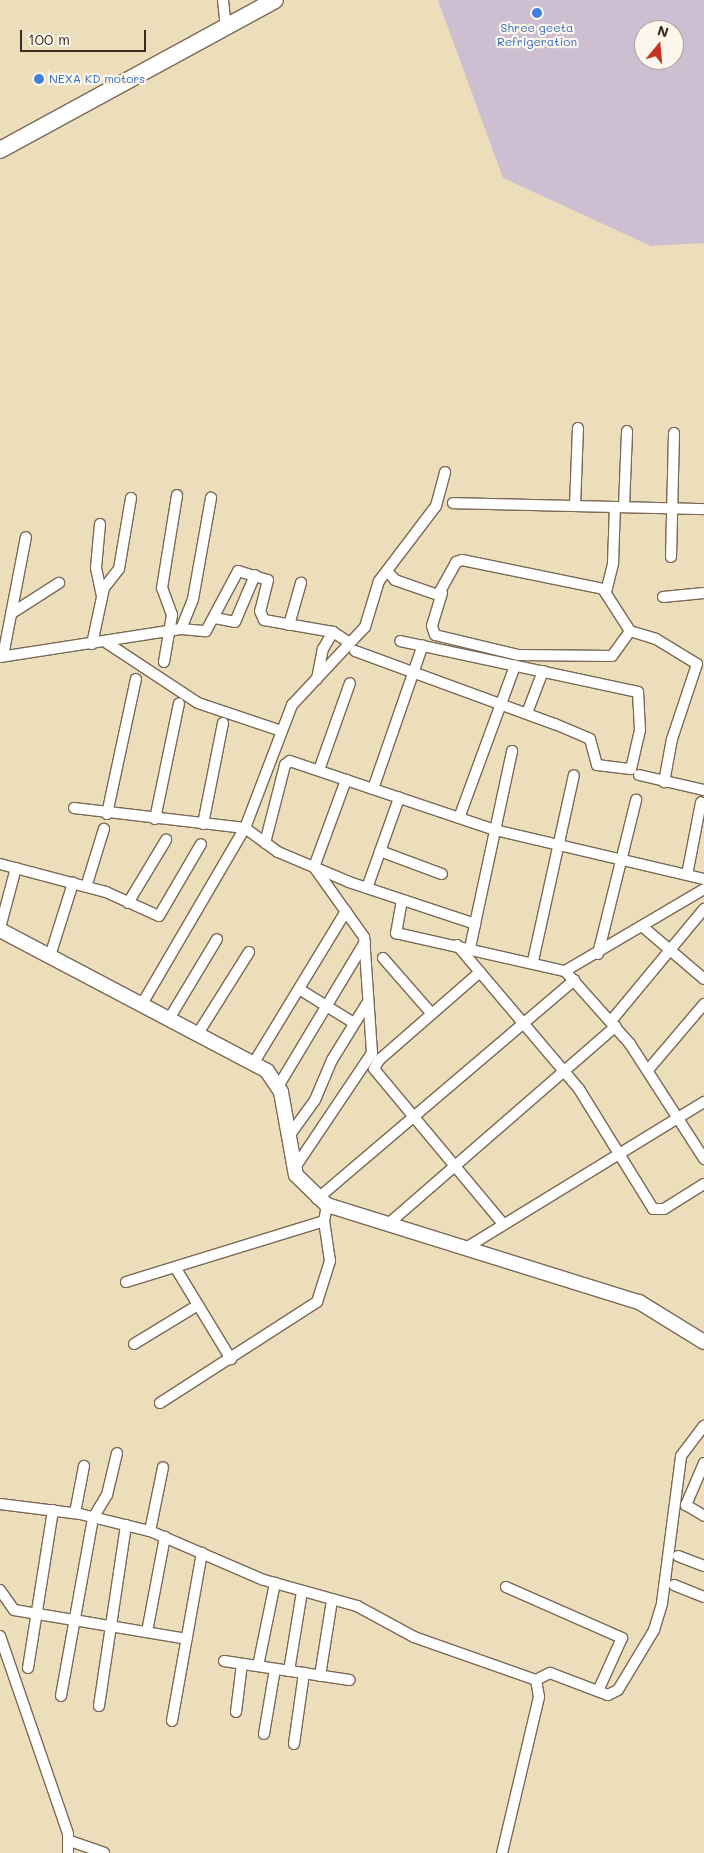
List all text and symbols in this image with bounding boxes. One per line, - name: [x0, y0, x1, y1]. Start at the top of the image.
- marker: Shree geeta Refrigeration: [531, 7, 543, 19]
- scale bar: [22, 20, 149, 52]
- north arrow: [634, 20, 684, 70]
- text: N: [655, 20, 671, 42]
- place label: Shree geeta Refrigeration: [497, 21, 577, 49]
- text: 100 m: [28, 29, 70, 49]
- place label: NEXA KD motors: [49, 72, 145, 86]
- marker: NEXA KD motors: [33, 73, 45, 85]

